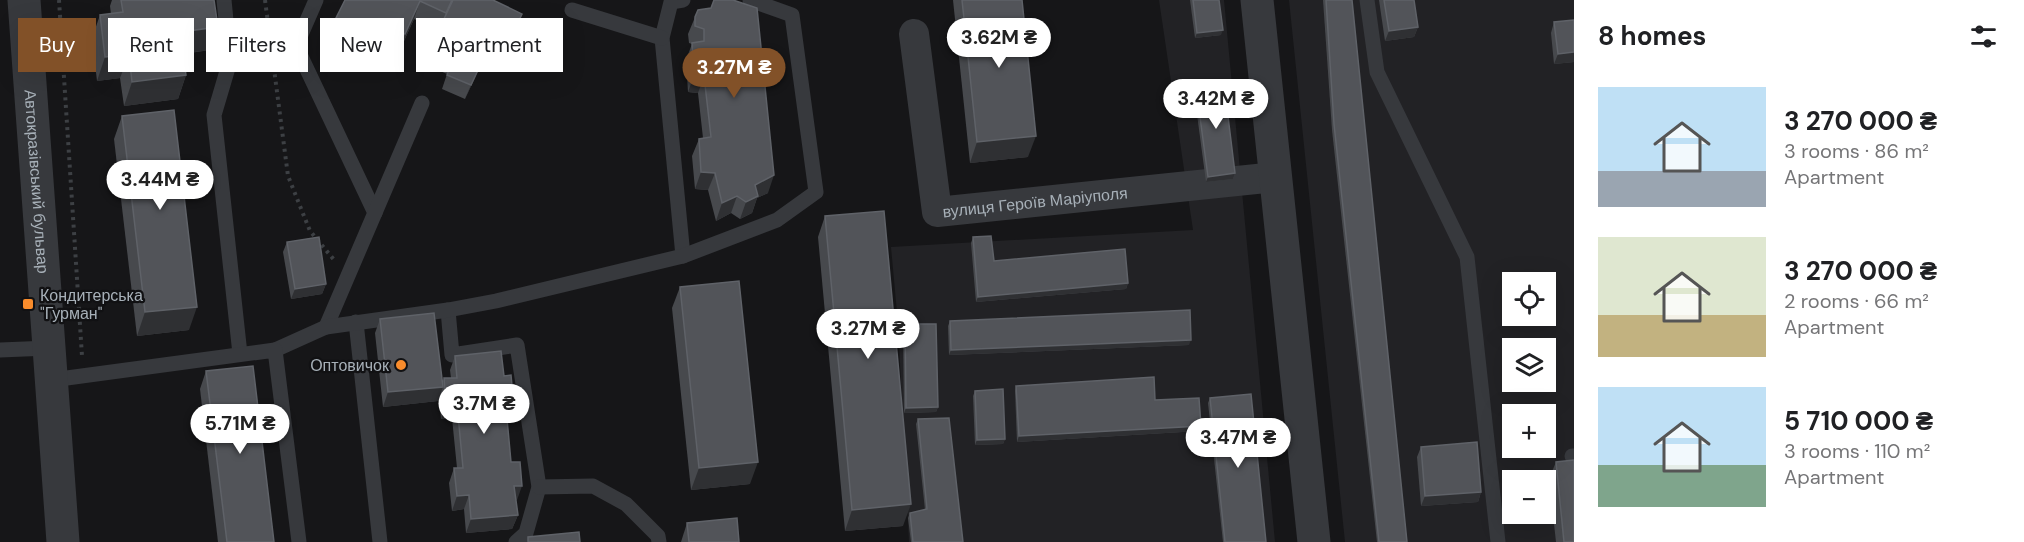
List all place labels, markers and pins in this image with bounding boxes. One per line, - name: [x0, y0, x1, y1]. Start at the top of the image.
- pin: 3.62M ₴: [944, 18, 1054, 69]
- pin: 3.27M ₴: [679, 48, 789, 99]
- pin: 3.42M ₴: [1161, 79, 1271, 130]
- pin: 3.44M ₴: [105, 160, 215, 211]
- place label: Кондитерська "Гурман": [40, 285, 143, 324]
- marker: Кондитерська "Гурман": [21, 297, 35, 311]
- pin: 3.27M ₴: [813, 309, 923, 360]
- place label: Оптовичок: [310, 355, 390, 376]
- marker: Оптовичок: [394, 358, 408, 372]
- pin: 3.7M ₴: [435, 384, 533, 435]
- pin: 5.71M ₴: [185, 404, 295, 455]
- pin: 3.47M ₴: [1183, 418, 1293, 469]

